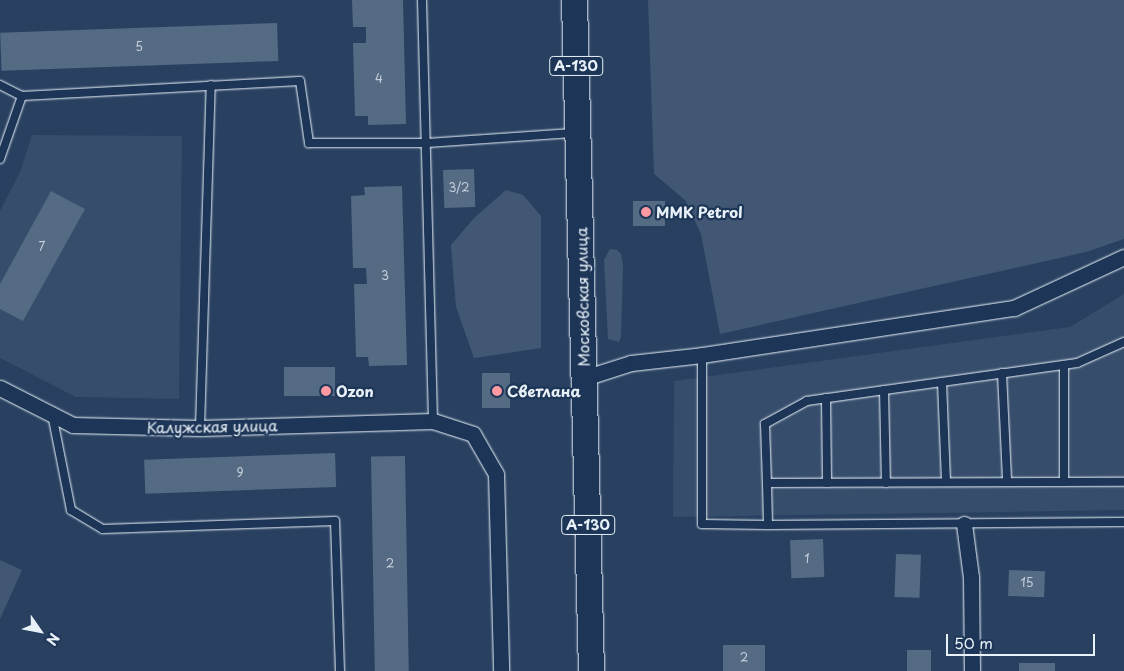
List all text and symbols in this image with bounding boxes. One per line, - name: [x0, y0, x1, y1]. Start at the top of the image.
- house number: 5: [135, 40, 143, 54]
- road number: А-130: [548, 54, 604, 78]
- house number: 4: [375, 72, 383, 86]
- house number: 3/2: [448, 181, 470, 195]
- place label: MMK Petrol: [656, 203, 745, 221]
- marker: MMK Petrol: [640, 206, 652, 218]
- street label: Московская улица: [572, 227, 592, 367]
- house number: 7: [39, 240, 45, 254]
- house number: 3: [381, 269, 389, 283]
- place label: Ozon: [336, 382, 374, 400]
- place label: Светлана: [507, 382, 581, 400]
- marker: Ozon: [320, 385, 332, 397]
- marker: Светлана: [491, 385, 503, 397]
- street label: Калужская улица: [146, 416, 278, 436]
- house number: 9: [236, 466, 244, 480]
- road number: А-130: [560, 514, 616, 536]
- house number: 1: [804, 552, 810, 566]
- house number: 2: [386, 557, 394, 571]
- house number: 15: [1020, 576, 1034, 590]
- north arrow: [15, 606, 65, 656]
- scale bar: [949, 624, 1098, 656]
- text: N: [41, 629, 65, 650]
- text: 50 m: [954, 631, 993, 654]
- house number: 2: [740, 651, 748, 665]

